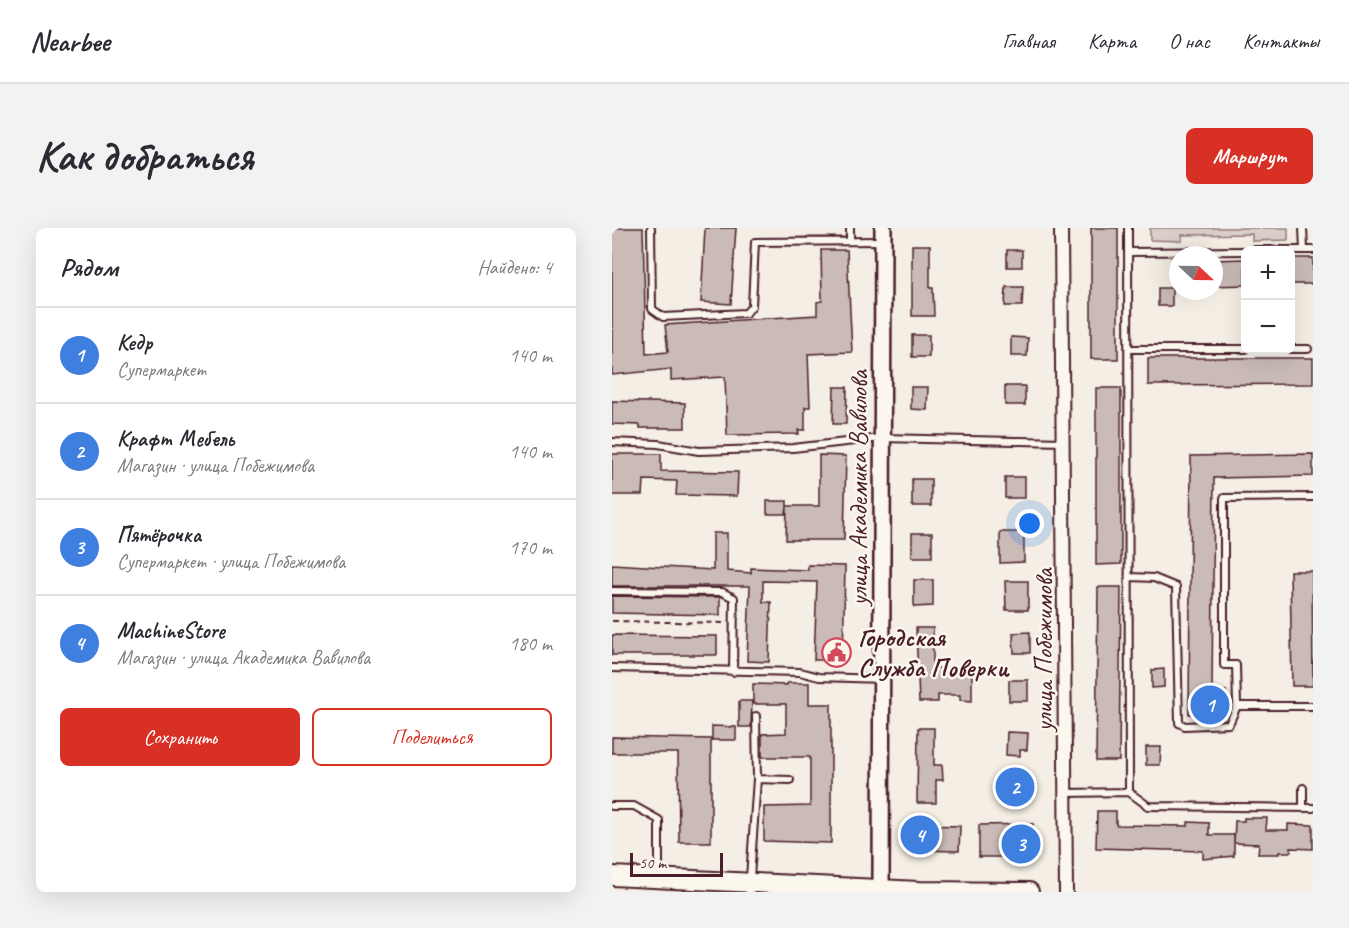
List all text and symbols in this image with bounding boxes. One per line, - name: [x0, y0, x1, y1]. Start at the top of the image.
- text: Nearbee: [30, 24, 110, 59]
- text: Главная: [1002, 28, 1055, 54]
- text: Карта: [1088, 28, 1136, 54]
- text: О нас: [1169, 28, 1210, 54]
- text: Контакты: [1243, 28, 1319, 54]
- button: Маршрут: [1186, 128, 1313, 184]
- text: Как добраться: [36, 130, 253, 183]
- north arrow: [1169, 246, 1223, 300]
- map controls: [1241, 246, 1295, 354]
- button: +: [1241, 246, 1295, 300]
- text: Рядом: [60, 251, 118, 284]
- text: Найдено: 4: [477, 255, 552, 280]
- button: −: [1241, 300, 1295, 354]
- text: Кедр: [117, 329, 152, 357]
- text: 1: [75, 343, 84, 368]
- text: 140 m: [509, 343, 552, 368]
- text: Супермаркет: [117, 357, 206, 382]
- street label: улица Академика Вавилова: [842, 369, 875, 608]
- text: Крафт Мебель: [117, 425, 234, 453]
- text: 2: [75, 439, 84, 464]
- text: 140 m: [509, 439, 552, 464]
- text: Магазин · улица Побежимова: [117, 453, 314, 478]
- your location: [1015, 509, 1044, 538]
- text: Пятёрочка: [117, 521, 201, 549]
- text: 3: [75, 535, 84, 560]
- text: 170 m: [509, 535, 552, 560]
- text: Супермаркет · улица Побежимова: [117, 549, 345, 574]
- street label: улица Побежимова: [1027, 567, 1060, 733]
- text: MachineStore: [117, 617, 225, 645]
- place label: Городская Служба Поверки: [858, 621, 1010, 684]
- text: 4: [75, 631, 84, 656]
- text: 180 m: [509, 631, 552, 656]
- public building icon: Городская Служба Поверки: [821, 636, 853, 668]
- text: Магазин · улица Академика Вавилова: [117, 645, 370, 670]
- pin: 1: [1190, 682, 1230, 728]
- button: Сохранить: [60, 708, 300, 766]
- button: Поделиться: [312, 708, 552, 766]
- pin: 2: [996, 764, 1034, 810]
- pin: 4: [900, 812, 940, 858]
- pin: 3: [1002, 822, 1040, 866]
- scale bar: [630, 850, 723, 878]
- text: 50 m: [639, 853, 666, 873]

